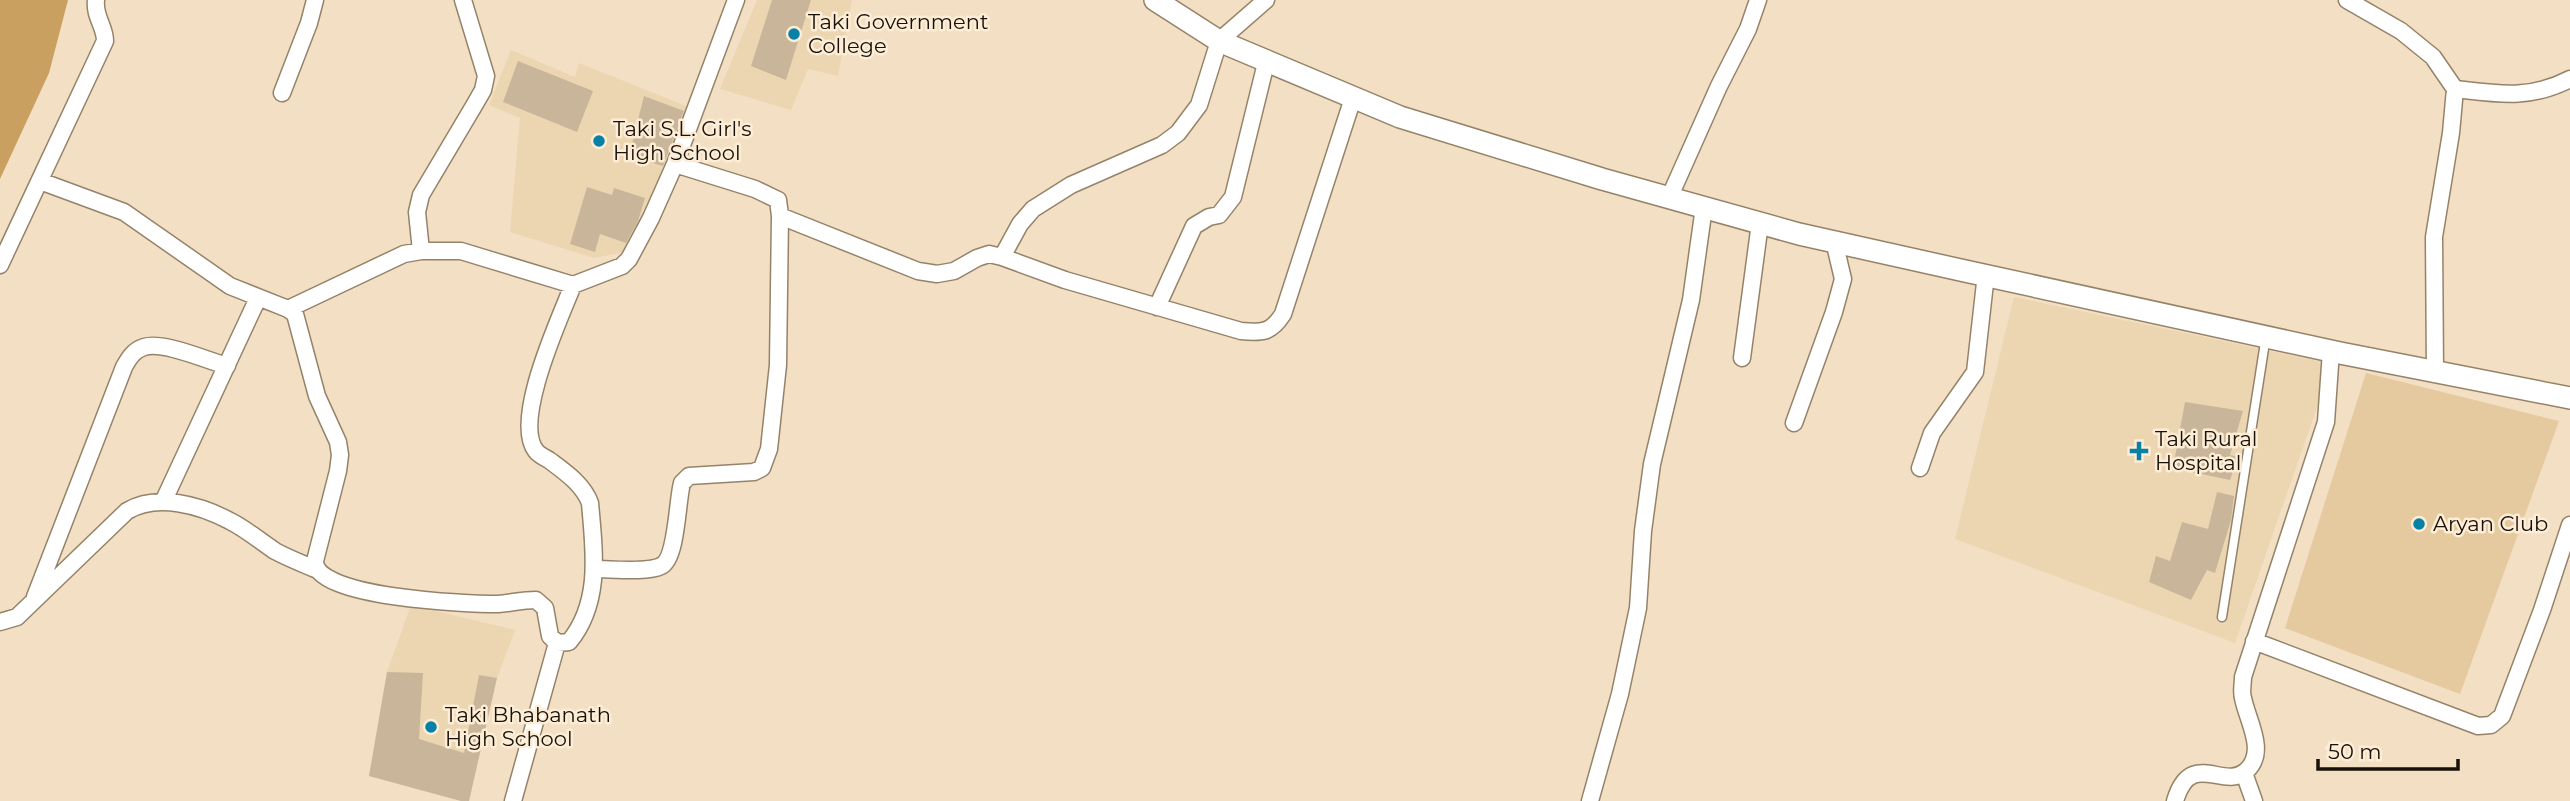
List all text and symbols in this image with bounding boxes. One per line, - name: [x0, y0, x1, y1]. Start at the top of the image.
- place label: Taki Government College: [808, 9, 989, 58]
- marker: Taki Government College: [786, 26, 802, 42]
- place label: Taki S.L. Girl's High School: [613, 116, 752, 165]
- marker: Taki S.L. Girl's High School: [591, 133, 607, 149]
- place label: Taki Rural Hospital: [2155, 426, 2257, 475]
- marker: Taki Rural Hospital: [2129, 441, 2149, 461]
- place label: Aryan Club: [2433, 511, 2548, 536]
- marker: Aryan Club: [2411, 516, 2427, 532]
- place label: Taki Bhabanath High School: [445, 702, 611, 751]
- marker: Taki Bhabanath High School: [423, 719, 439, 735]
- scale bar: [2318, 728, 2458, 772]
- text: 50 m: [2328, 739, 2382, 764]

